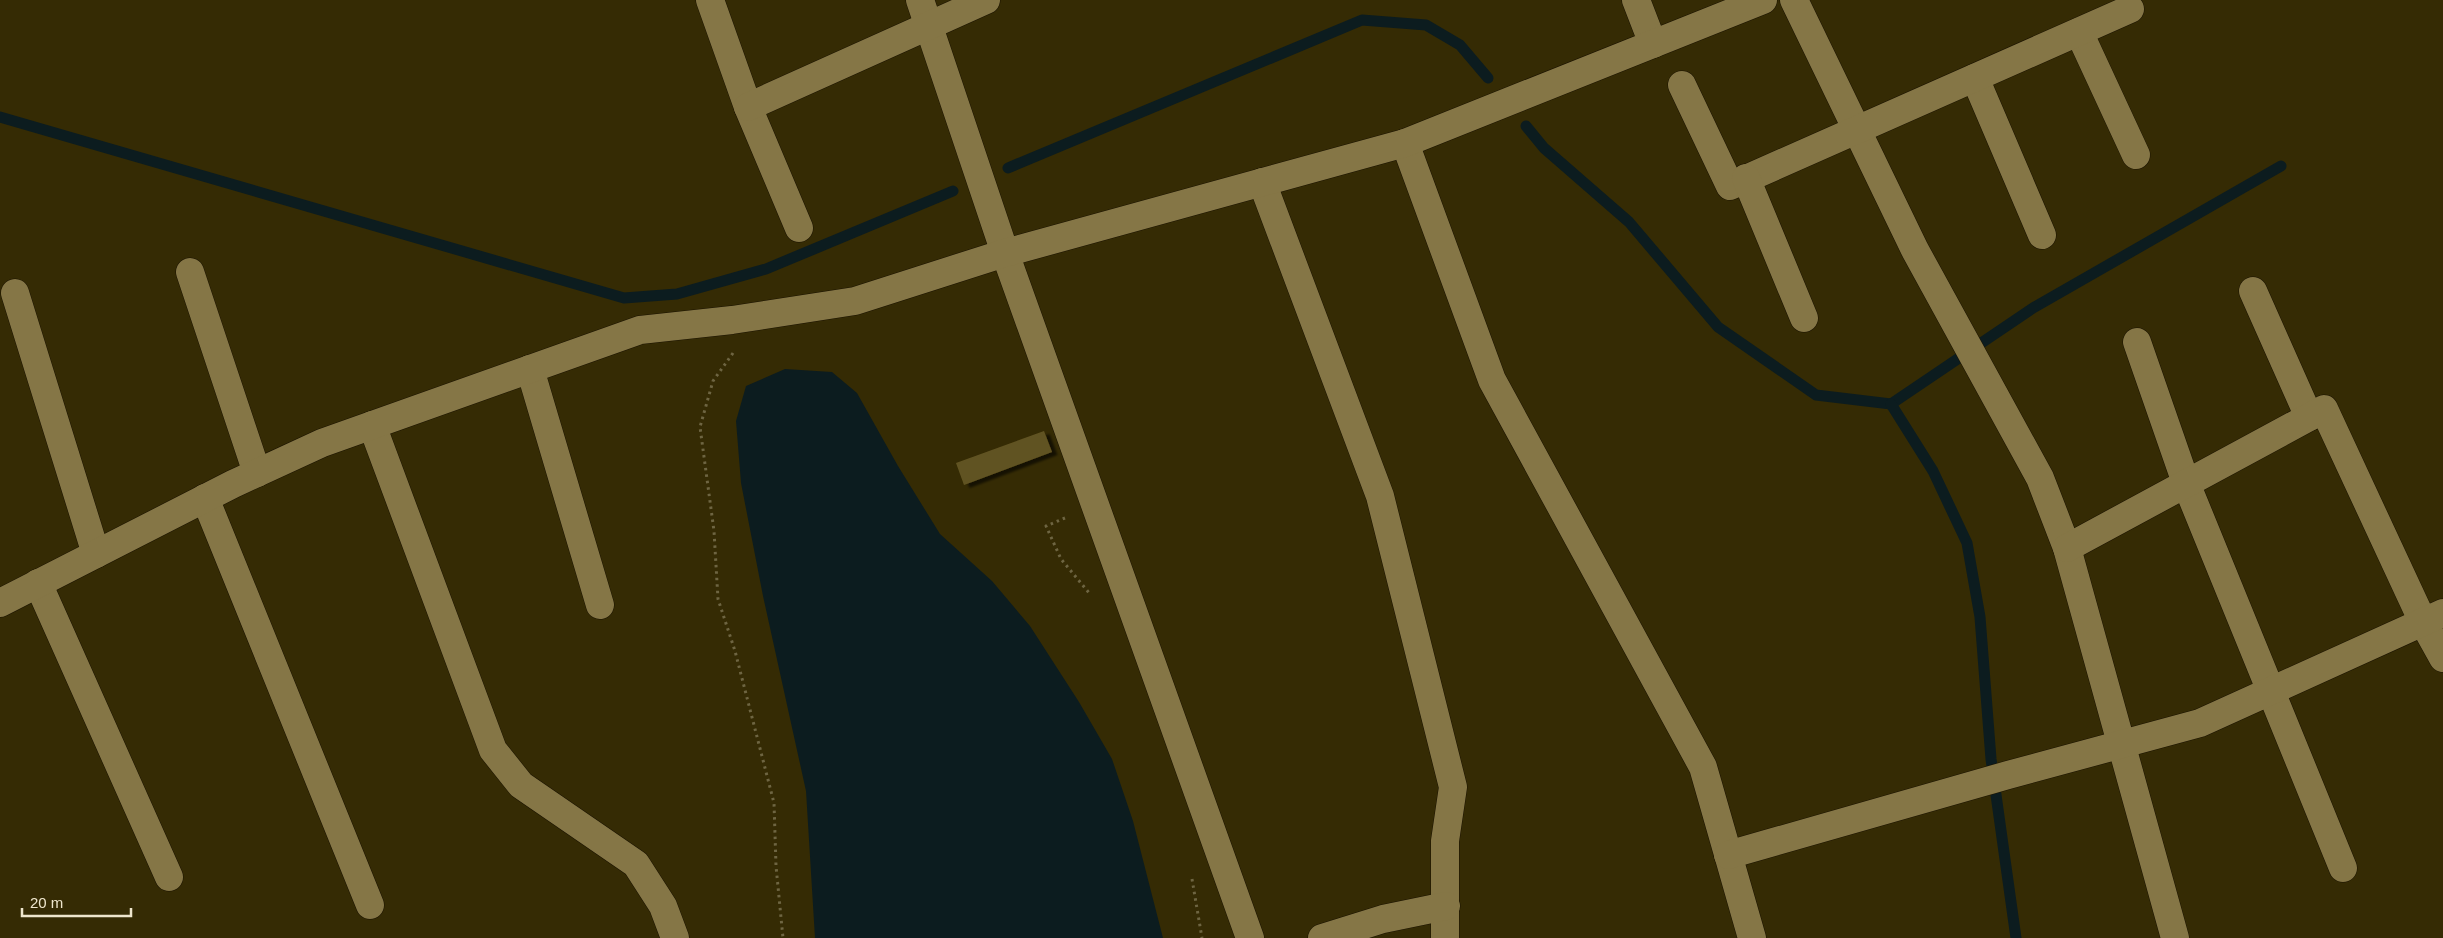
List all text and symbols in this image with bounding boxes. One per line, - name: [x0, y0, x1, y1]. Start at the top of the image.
- scale bar: [22, 886, 131, 918]
- text: 20 m: [30, 894, 63, 911]

